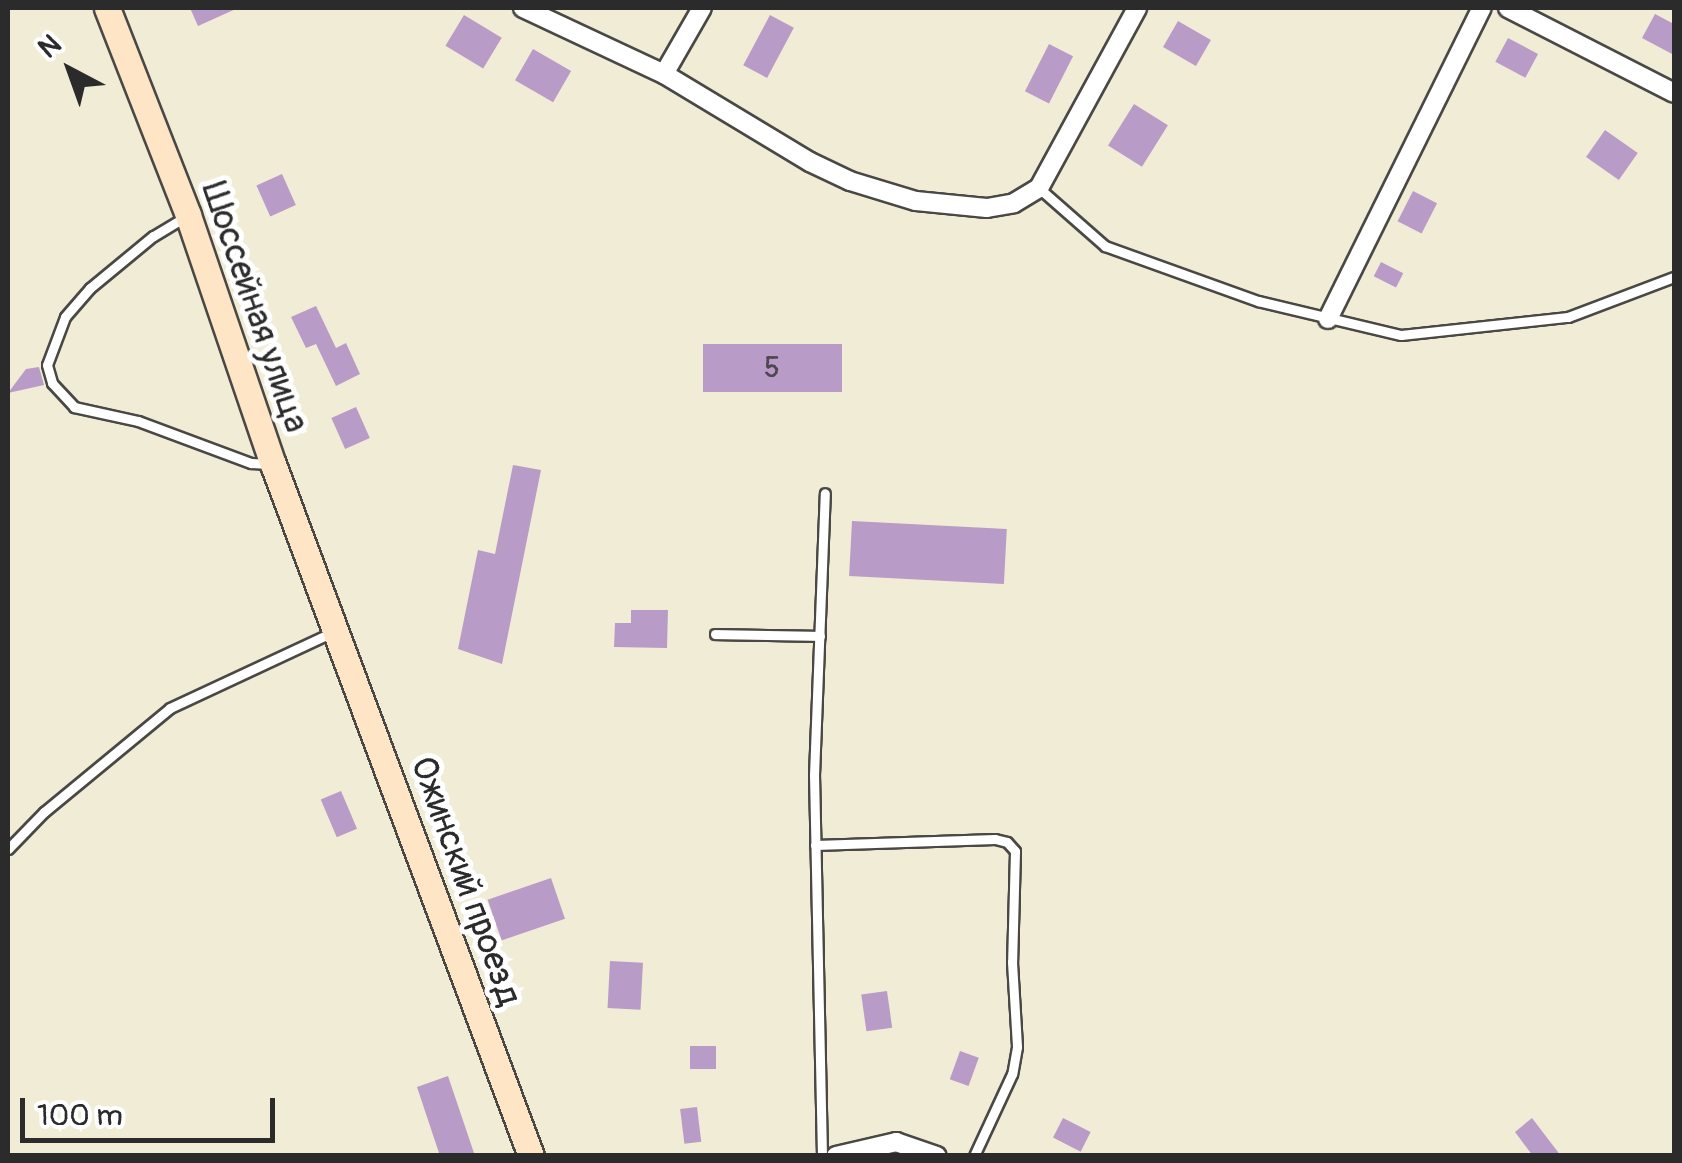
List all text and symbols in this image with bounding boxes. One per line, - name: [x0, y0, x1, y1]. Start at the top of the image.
- north arrow: [20, 20, 120, 120]
- text: N: [31, 28, 69, 66]
- street label: Шоссейная улица: [192, 176, 318, 438]
- house number: 5: [764, 350, 780, 386]
- street label: Ожинский проезд: [402, 751, 530, 1011]
- scale bar: [25, 1078, 280, 1140]
- text: 100 m: [37, 1097, 123, 1134]

